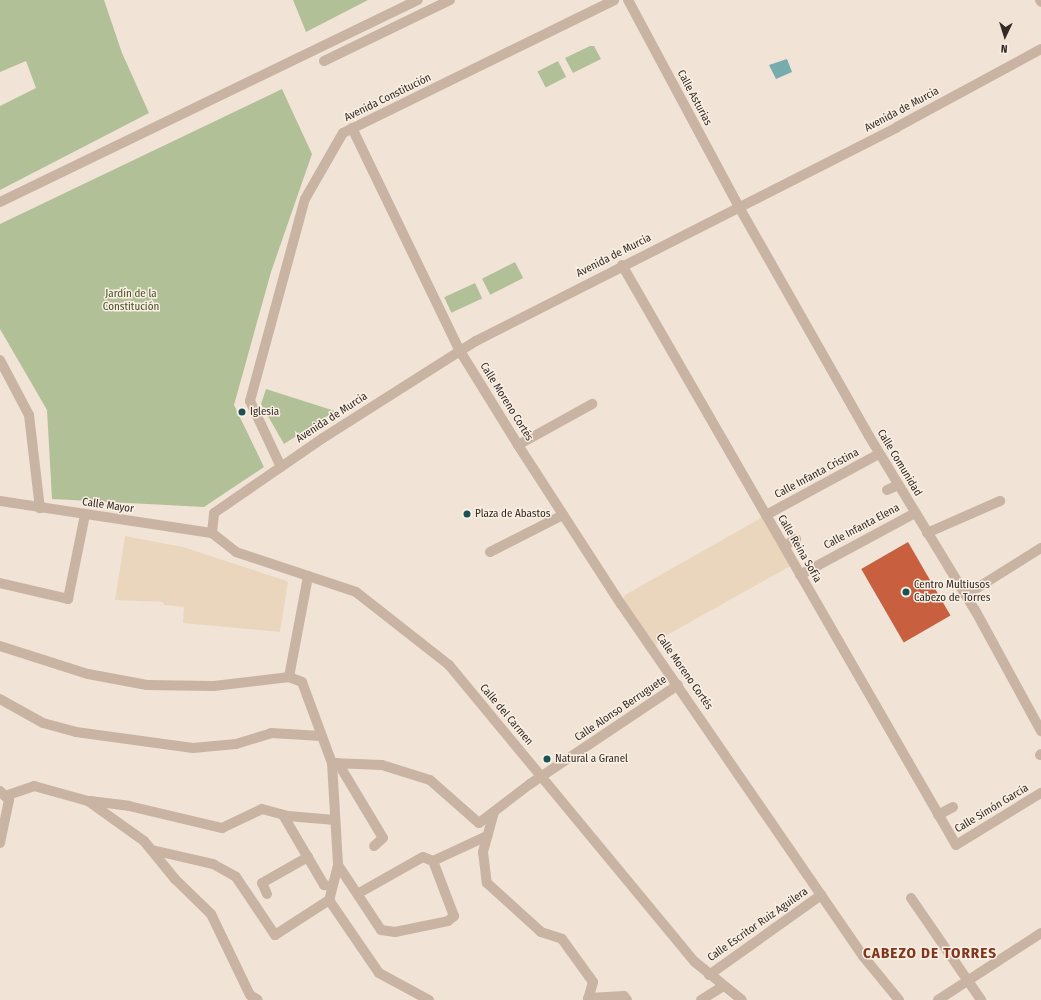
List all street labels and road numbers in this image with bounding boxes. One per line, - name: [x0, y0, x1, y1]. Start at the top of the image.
- street label: Calle Asturias: [674, 68, 714, 128]
- street label: Avenida Constitución: [342, 71, 434, 125]
- street label: Avenida de Murcia: [863, 85, 941, 135]
- street label: Avenida de Murcia: [574, 231, 654, 281]
- street label: Calle Moreno Cortés: [477, 360, 535, 444]
- street label: Avenida de Murcia: [294, 390, 370, 446]
- street label: Calle Comunidad: [874, 427, 924, 499]
- street label: Calle Infanta Cristina: [773, 446, 861, 502]
- street label: Calle Mayor: [81, 496, 135, 516]
- street label: Calle Infanta Elena: [822, 502, 902, 552]
- street label: Calle Reina Sofía: [774, 513, 824, 585]
- street label: Calle Moreno Cortés: [653, 631, 715, 713]
- street label: Calle Alonso Berruguete: [573, 673, 669, 745]
- street label: Calle del Carmen: [477, 682, 535, 748]
- street label: Calle Simón García: [953, 782, 1031, 836]
- street label: Calle Escritor Ruiz Aguilera: [705, 885, 811, 965]

